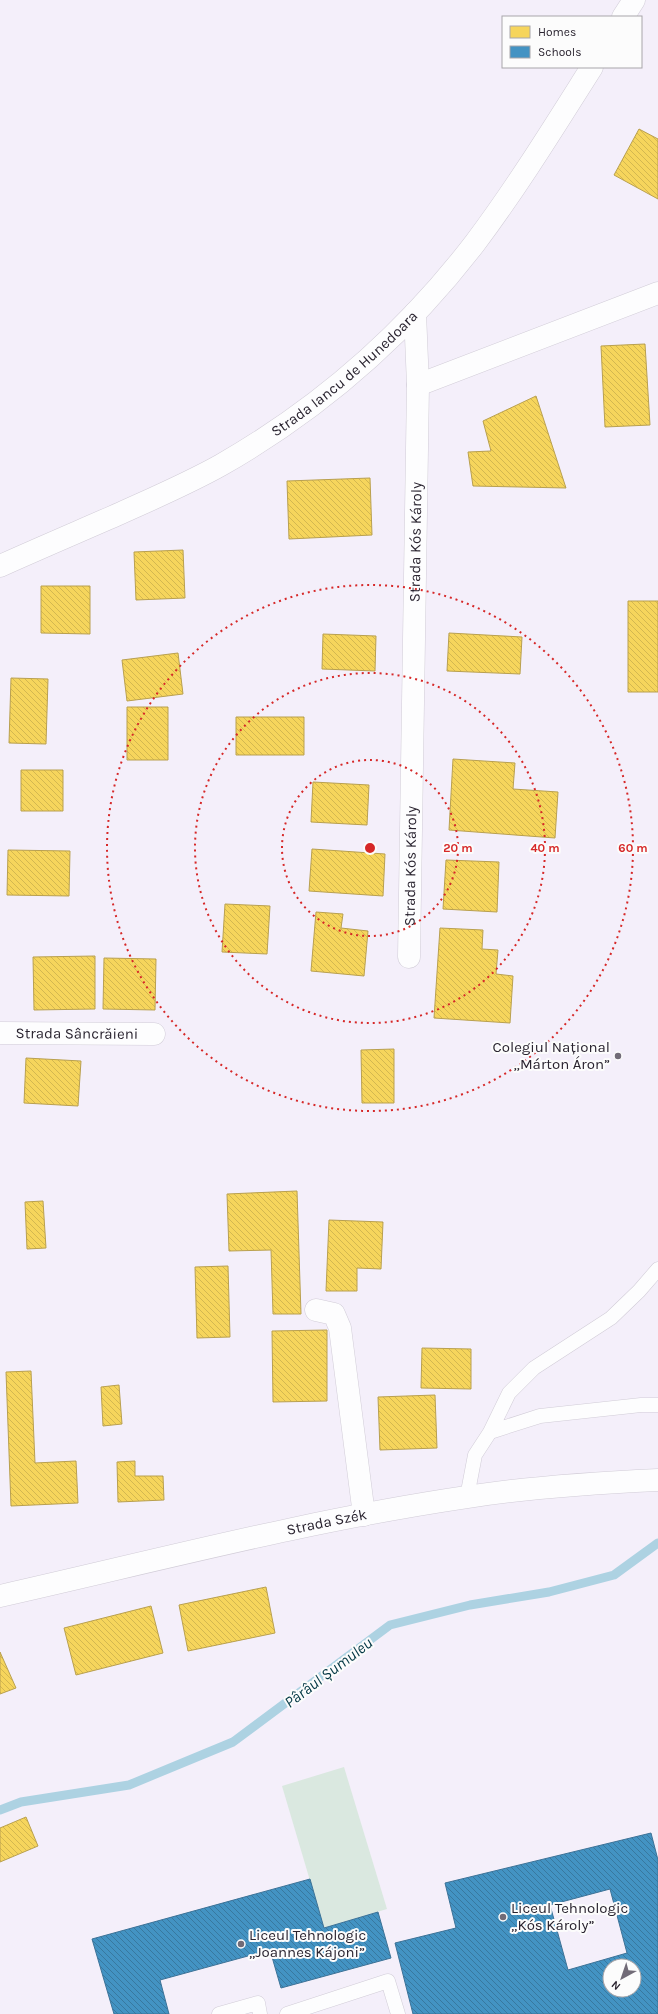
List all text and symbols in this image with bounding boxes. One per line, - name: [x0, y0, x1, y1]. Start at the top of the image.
- legend: [502, 16, 642, 68]
- text: Homes: [538, 25, 576, 39]
- text: Schools: [538, 45, 581, 59]
- street label: Strada Iancu de Hunedoara: [268, 307, 421, 440]
- street label: Strada Kós Károly: [406, 482, 425, 602]
- street label: Strada Kós Károly: [400, 806, 420, 926]
- centre of rings: [363, 841, 377, 855]
- text: 20 m: [443, 841, 473, 855]
- text: 40 m: [530, 841, 560, 855]
- text: 60 m: [618, 841, 648, 855]
- street label: Strada Sâncrăieni: [16, 1024, 138, 1043]
- place label: Colegiul Național „Márton Áron”: [493, 1038, 610, 1073]
- marker: Colegiul Național „Márton Áron”: [613, 1051, 623, 1061]
- street label: Strada Szék: [285, 1505, 368, 1539]
- water label: Pârâul Șumuleu: [280, 1633, 376, 1712]
- place label: Liceul Tehnologic „Kós Károly”: [511, 1899, 628, 1934]
- marker: Liceul Tehnologic „Kós Károly”: [498, 1912, 508, 1922]
- place label: Liceul Tehnologic „Joannes Kájoni”: [249, 1926, 366, 1961]
- marker: Liceul Tehnologic „Joannes Kájoni”: [236, 1939, 246, 1949]
- north arrow: [602, 1958, 642, 1998]
- text: N: [609, 1978, 623, 1993]

